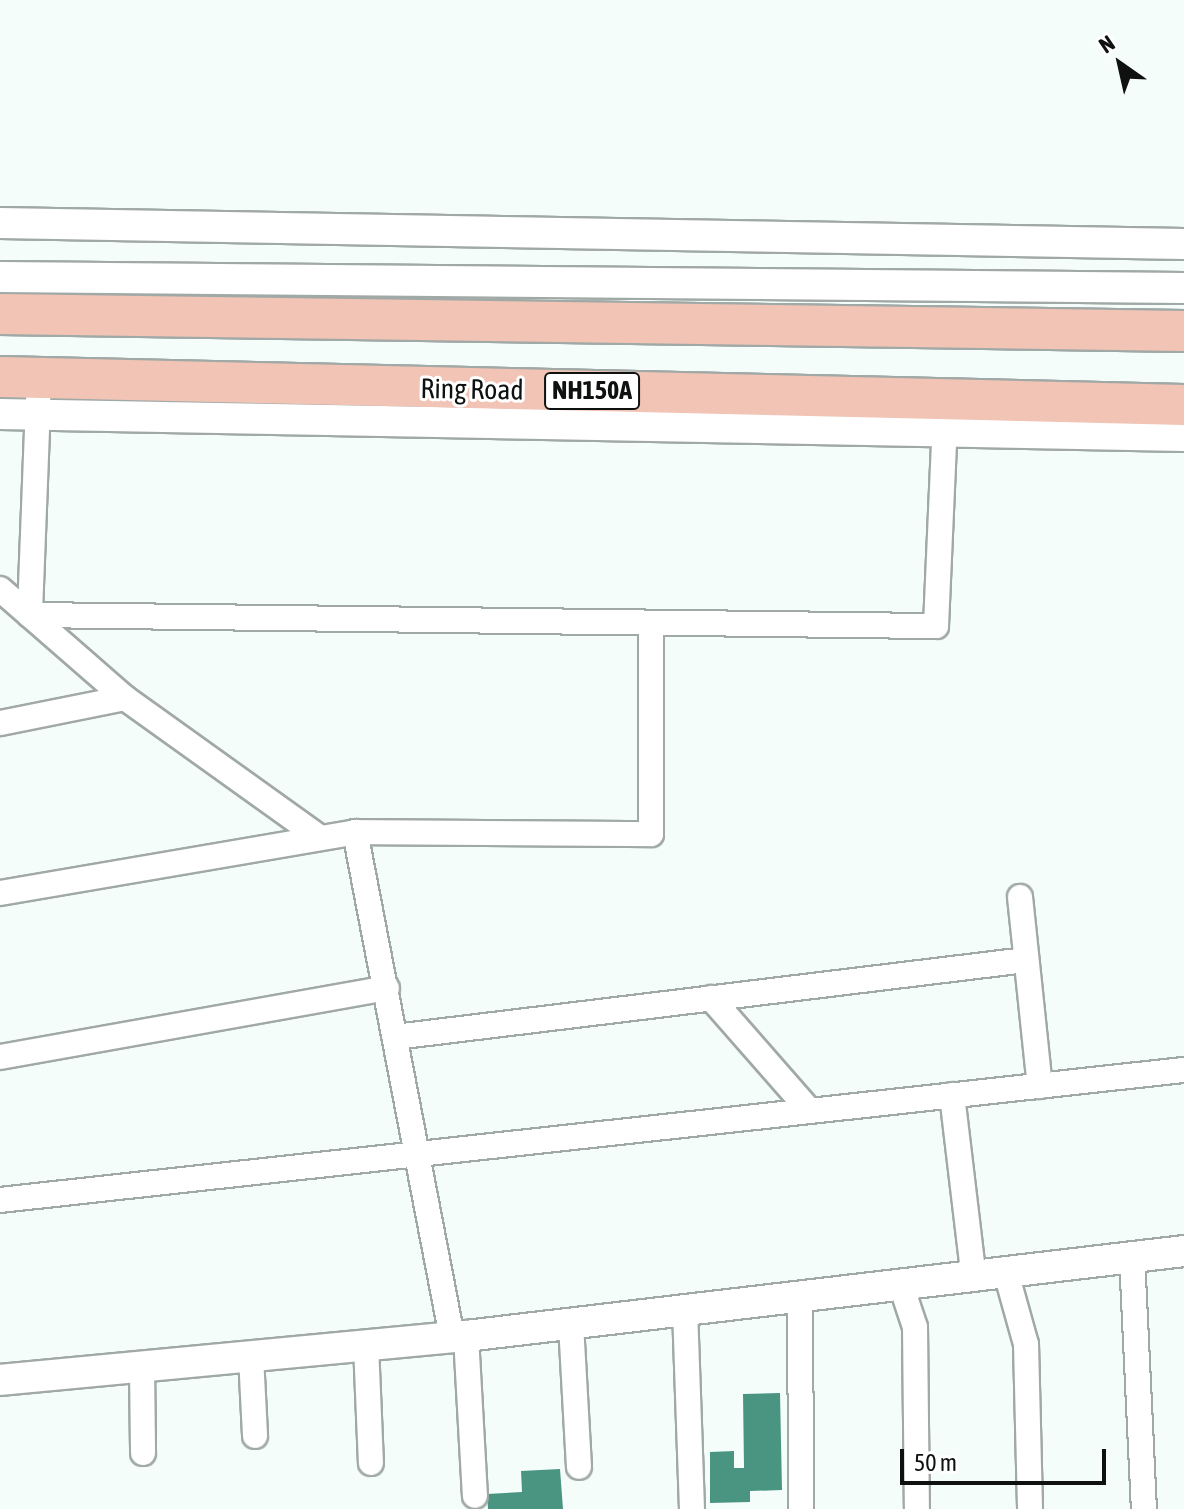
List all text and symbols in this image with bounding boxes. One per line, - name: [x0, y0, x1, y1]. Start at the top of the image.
- north arrow: [1080, 24, 1160, 104]
- text: N: [1094, 30, 1119, 59]
- road number: NH150A: [544, 369, 640, 413]
- street label: Ring Road: [420, 371, 524, 407]
- scale bar: [904, 1433, 1110, 1483]
- text: 50 m: [914, 1449, 957, 1476]

